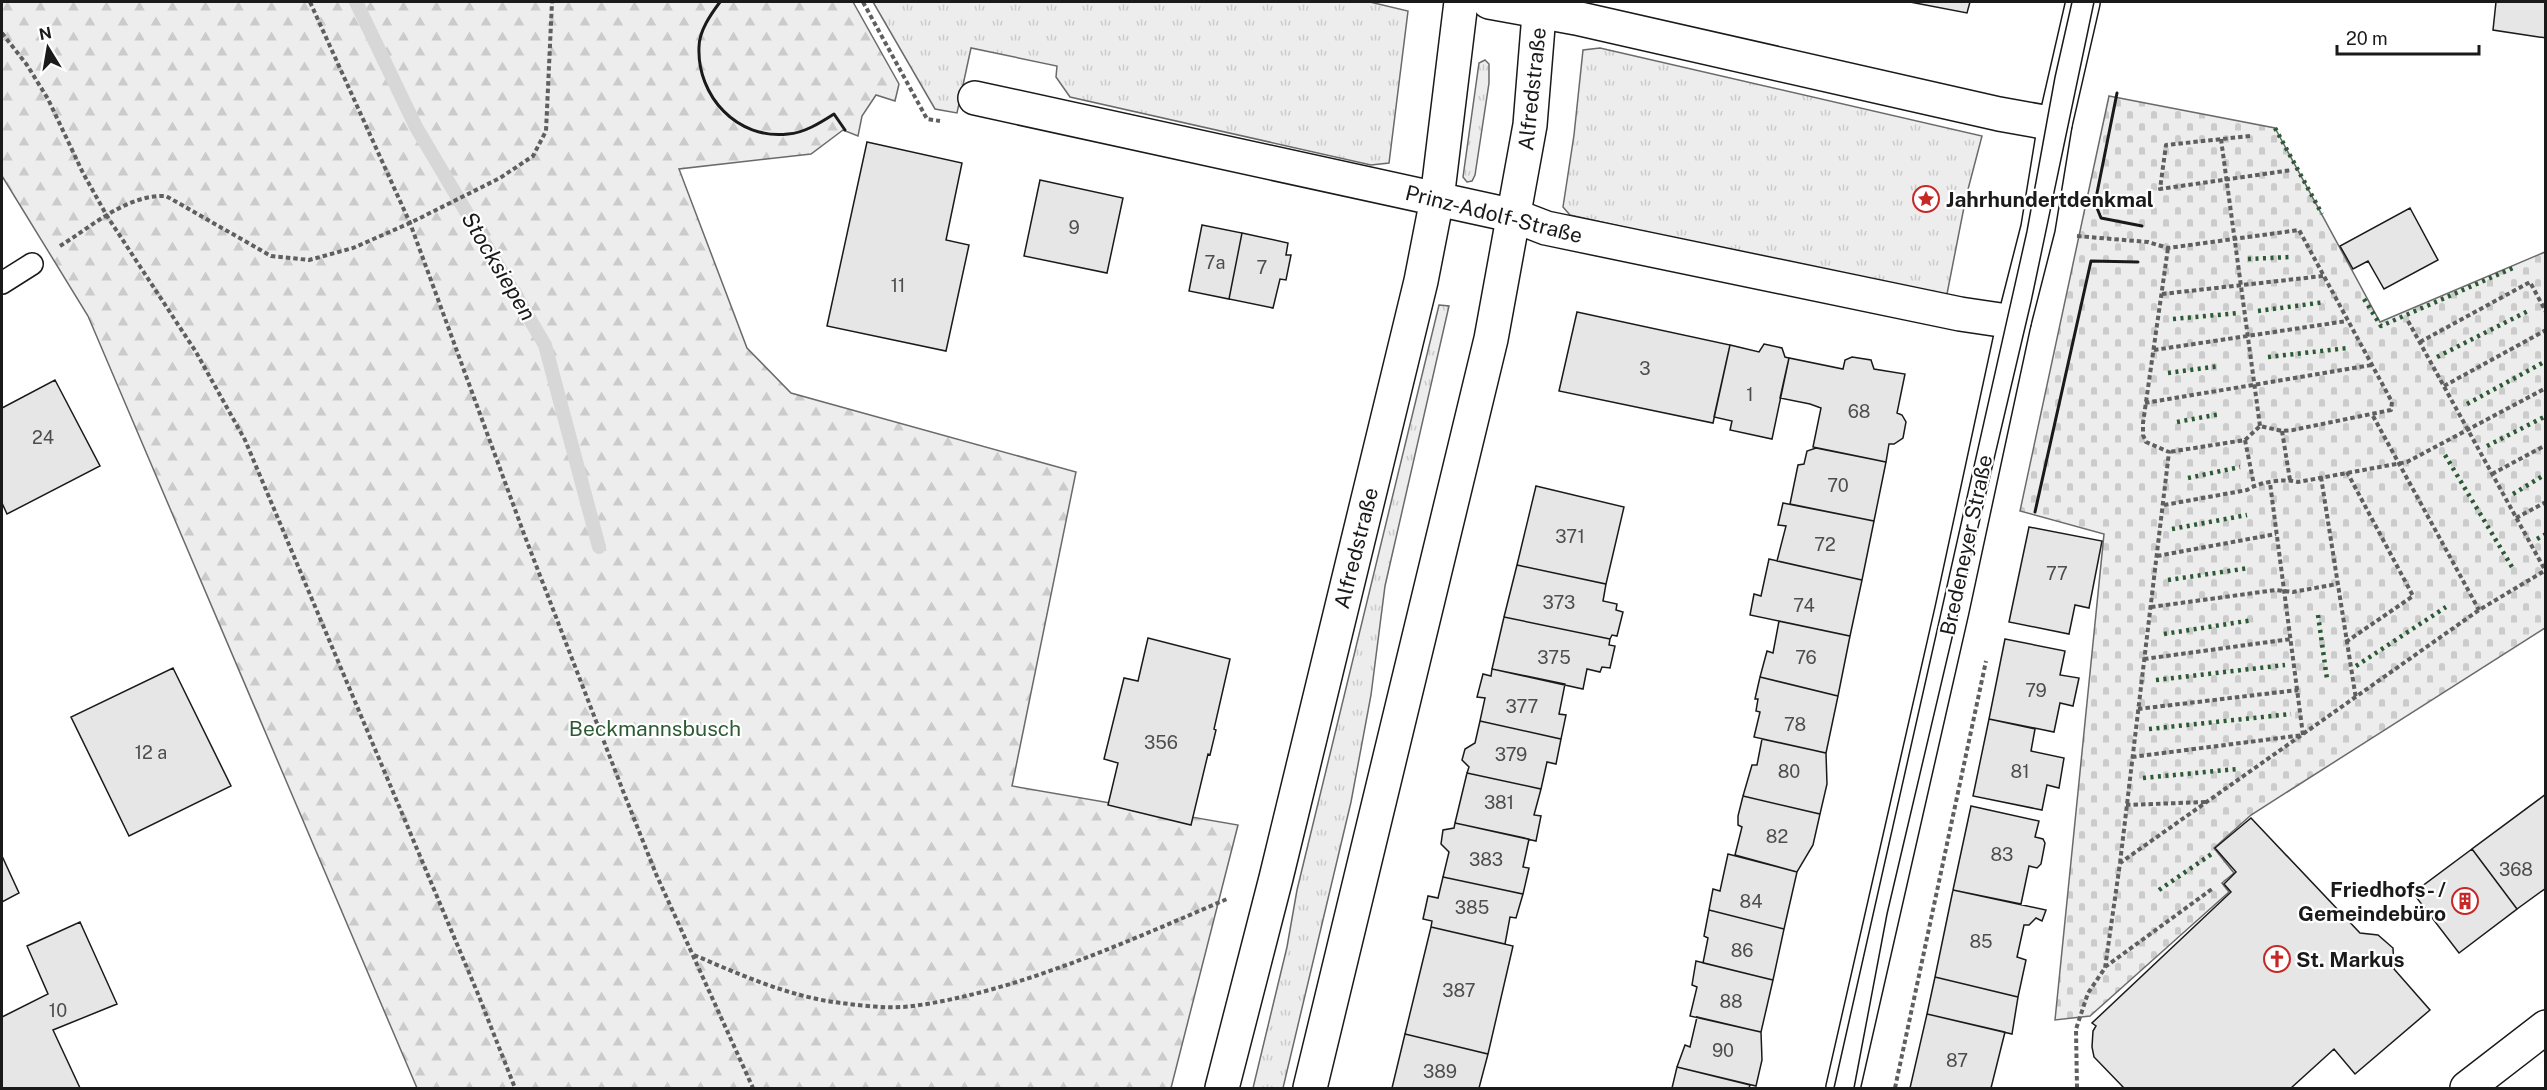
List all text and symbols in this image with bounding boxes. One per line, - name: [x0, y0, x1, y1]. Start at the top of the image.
- north arrow: [18, 18, 78, 78]
- scale bar: [2337, 18, 2480, 56]
- text: N: [37, 23, 53, 44]
- street label: Alfredstraße: [1513, 26, 1551, 152]
- text: 20 m: [2346, 28, 2388, 49]
- street label: Prinz-Adolf-Straße: [1403, 180, 1585, 248]
- place icon: Jahrhundertdenkmal: [1911, 184, 1941, 214]
- place label: Jahrhundertdenkmal: [1946, 187, 2154, 212]
- water label: Stocksiepen: [456, 207, 542, 325]
- house number: 9: [1068, 217, 1080, 238]
- house number: 7a: [1205, 252, 1225, 273]
- house number: 7: [1257, 257, 1267, 278]
- house number: 11: [891, 275, 905, 296]
- house number: 3: [1639, 358, 1651, 379]
- house number: 1: [1746, 384, 1754, 405]
- house number: 68: [1848, 401, 1870, 422]
- house number: 24: [32, 427, 54, 448]
- street label: Bredeneyer Straße: [1935, 452, 1997, 638]
- house number: 70: [1827, 475, 1849, 496]
- street label: Alfredstraße: [1329, 485, 1383, 611]
- house number: 371: [1555, 526, 1585, 547]
- house number: 72: [1814, 534, 1836, 555]
- house number: 77: [2046, 563, 2068, 584]
- house number: 373: [1543, 592, 1575, 613]
- house number: 74: [1793, 595, 1815, 616]
- house number: 375: [1537, 647, 1571, 668]
- house number: 76: [1795, 647, 1817, 668]
- house number: 79: [2025, 680, 2047, 701]
- house number: 377: [1506, 696, 1538, 717]
- house number: 78: [1784, 714, 1806, 735]
- park label: Beckmannsbusch: [569, 716, 741, 741]
- house number: 356: [1144, 732, 1178, 753]
- house number: 12 a: [135, 742, 167, 763]
- house number: 379: [1495, 744, 1527, 765]
- house number: 80: [1778, 761, 1800, 782]
- house number: 81: [2011, 761, 2029, 782]
- house number: 381: [1484, 792, 1514, 813]
- house number: 82: [1766, 826, 1788, 847]
- house number: 83: [1991, 844, 2013, 865]
- house number: 383: [1469, 849, 1503, 870]
- house number: 368: [2499, 859, 2533, 880]
- place label: Friedhofs- / Gemeindebüro: [2298, 877, 2446, 926]
- building icon: Friedhofs- / Gemeindebüro: [2450, 886, 2480, 916]
- house number: 84: [1740, 891, 1762, 912]
- house number: 385: [1455, 897, 1489, 918]
- house number: 85: [1969, 931, 1993, 952]
- house number: 86: [1731, 940, 1753, 961]
- church icon: St. Markus: [2262, 944, 2292, 974]
- place label: St. Markus: [2296, 947, 2405, 972]
- house number: 387: [1442, 980, 1476, 1001]
- house number: 88: [1719, 991, 1743, 1012]
- house number: 10: [49, 1000, 67, 1021]
- house number: 90: [1712, 1040, 1734, 1061]
- house number: 87: [1946, 1050, 1968, 1071]
- house number: 389: [1423, 1061, 1457, 1082]

